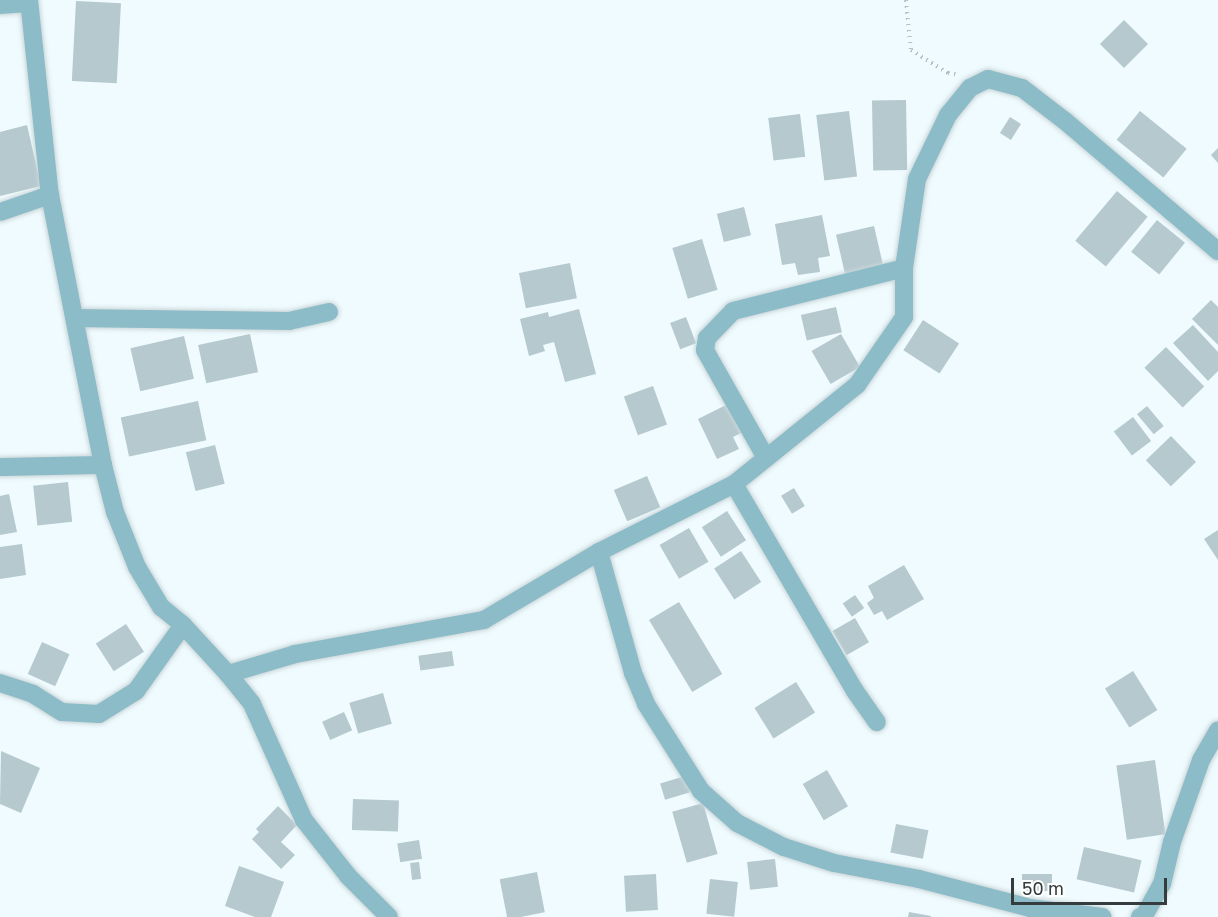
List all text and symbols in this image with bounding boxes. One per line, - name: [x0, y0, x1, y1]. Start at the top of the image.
- scale bar: [1014, 866, 1170, 904]
- text: 50 m: [1022, 877, 1064, 899]

